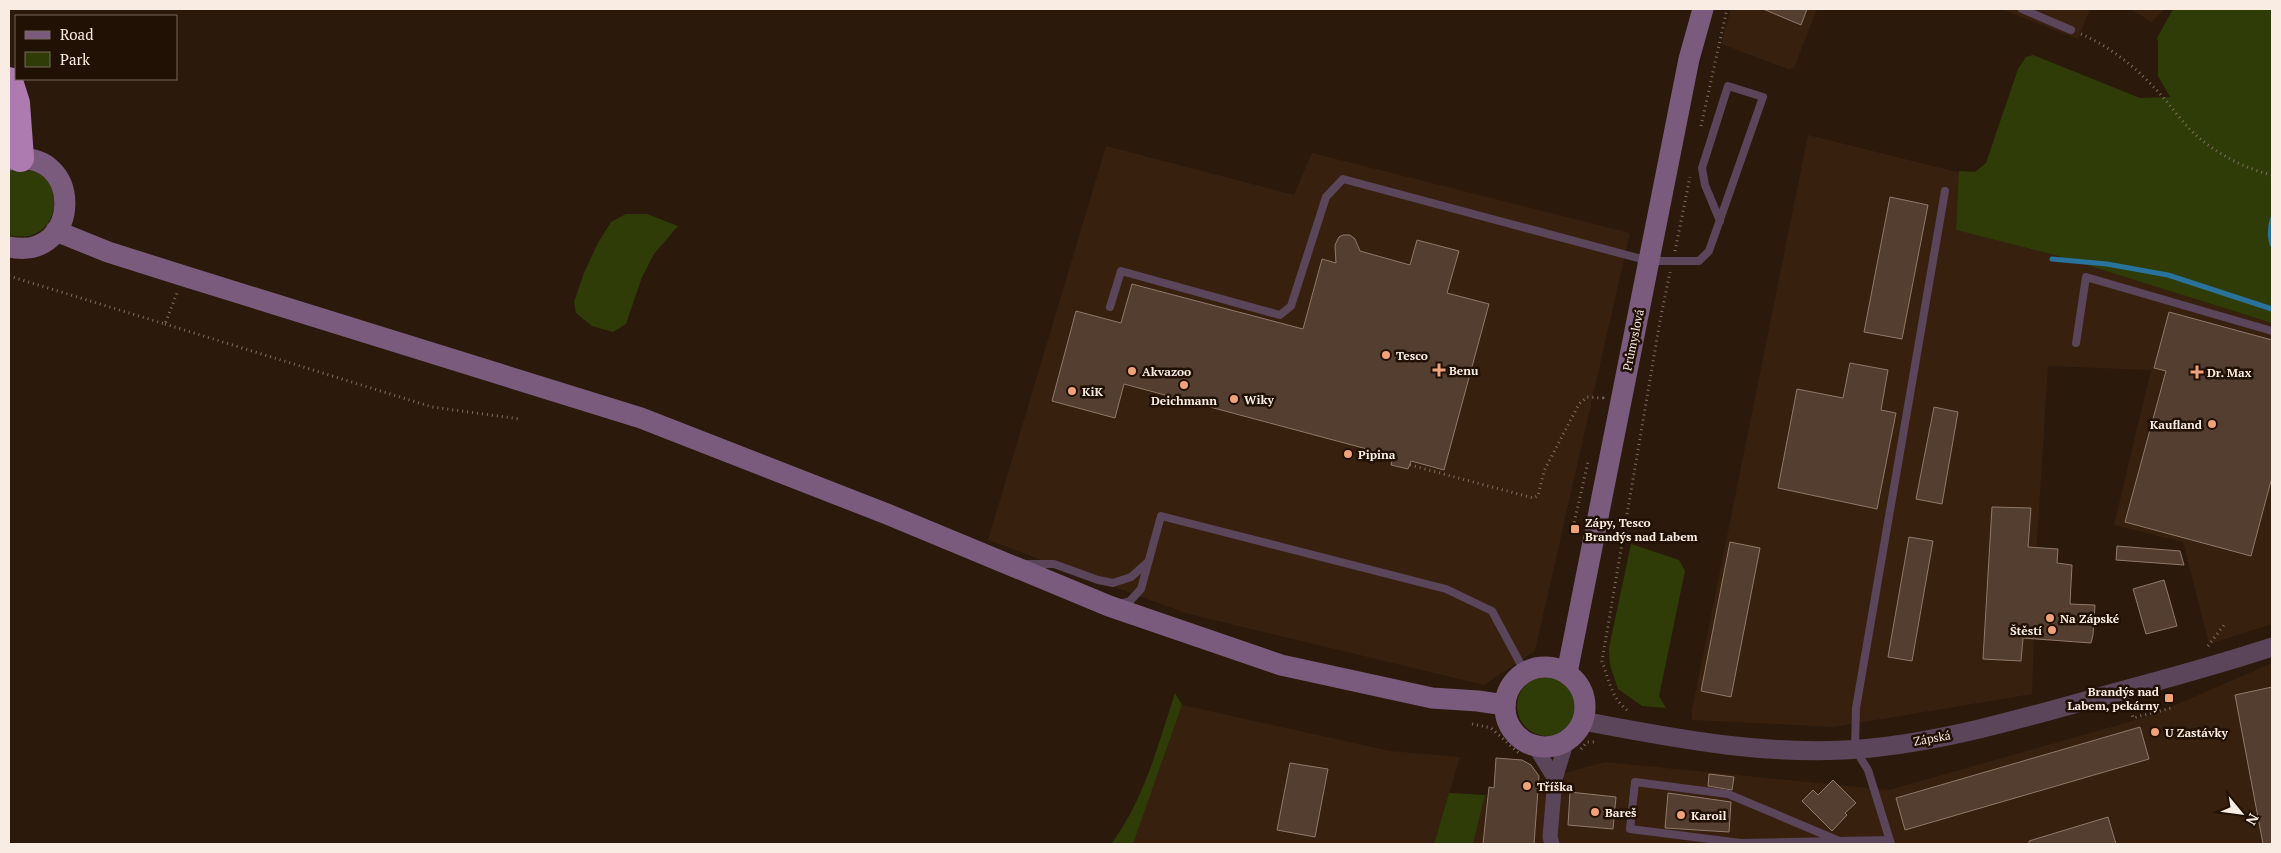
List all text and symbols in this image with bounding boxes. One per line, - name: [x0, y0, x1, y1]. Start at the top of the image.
- legend: [15, 15, 178, 80]
- text: Road: [60, 24, 93, 44]
- text: Park: [60, 49, 90, 69]
- street label: Průmyslová: [1619, 308, 1647, 372]
- place label: Tesco: [1396, 348, 1428, 363]
- marker: Tesco: [1380, 349, 1392, 361]
- place label: Benu: [1449, 363, 1479, 378]
- place label: Akvazoo: [1142, 364, 1191, 379]
- marker: Benu: [1433, 364, 1445, 376]
- marker: Akvazoo: [1126, 365, 1138, 377]
- place label: Dr. Max: [2207, 365, 2252, 380]
- marker: Dr. Max: [2191, 366, 2203, 378]
- marker: Deichmann: [1178, 379, 1190, 391]
- place label: KiK: [1082, 384, 1104, 399]
- marker: KiK: [1066, 385, 1078, 397]
- place label: Wiky: [1244, 392, 1274, 407]
- place label: Deichmann: [1151, 393, 1217, 408]
- marker: Wiky: [1228, 393, 1240, 405]
- place label: Kaufland: [2150, 417, 2203, 432]
- marker: Kaufland: [2206, 418, 2218, 430]
- place label: Pipina: [1358, 447, 1396, 462]
- marker: Pipina: [1342, 448, 1354, 460]
- place label: Zápy, Tesco Brandýs nad Labem: [1585, 515, 1698, 544]
- marker: Zápy, Tesco Brandýs nad Labem: [1569, 523, 1581, 535]
- place label: Na Zápské: [2060, 611, 2120, 626]
- marker: Na Zápské: [2044, 612, 2056, 624]
- place label: Štěstí: [2010, 623, 2042, 638]
- marker: Štěstí: [2046, 624, 2058, 636]
- place label: Brandýs nad Labem, pekárny: [2068, 684, 2160, 713]
- marker: Brandýs nad Labem, pekárny: [2163, 692, 2175, 704]
- place label: U Zastávky: [2165, 725, 2228, 740]
- marker: U Zastávky: [2149, 726, 2161, 738]
- street label: Zápská: [1912, 727, 1952, 749]
- place label: Tříška: [1537, 779, 1573, 794]
- marker: Tříška: [1521, 780, 1533, 792]
- north arrow: [2216, 788, 2266, 838]
- place label: Bareš: [1605, 805, 1637, 820]
- marker: Bareš: [1589, 806, 1601, 818]
- place label: Karoil: [1691, 808, 1726, 823]
- marker: Karoil: [1675, 809, 1687, 821]
- text: N: [2242, 810, 2264, 829]

